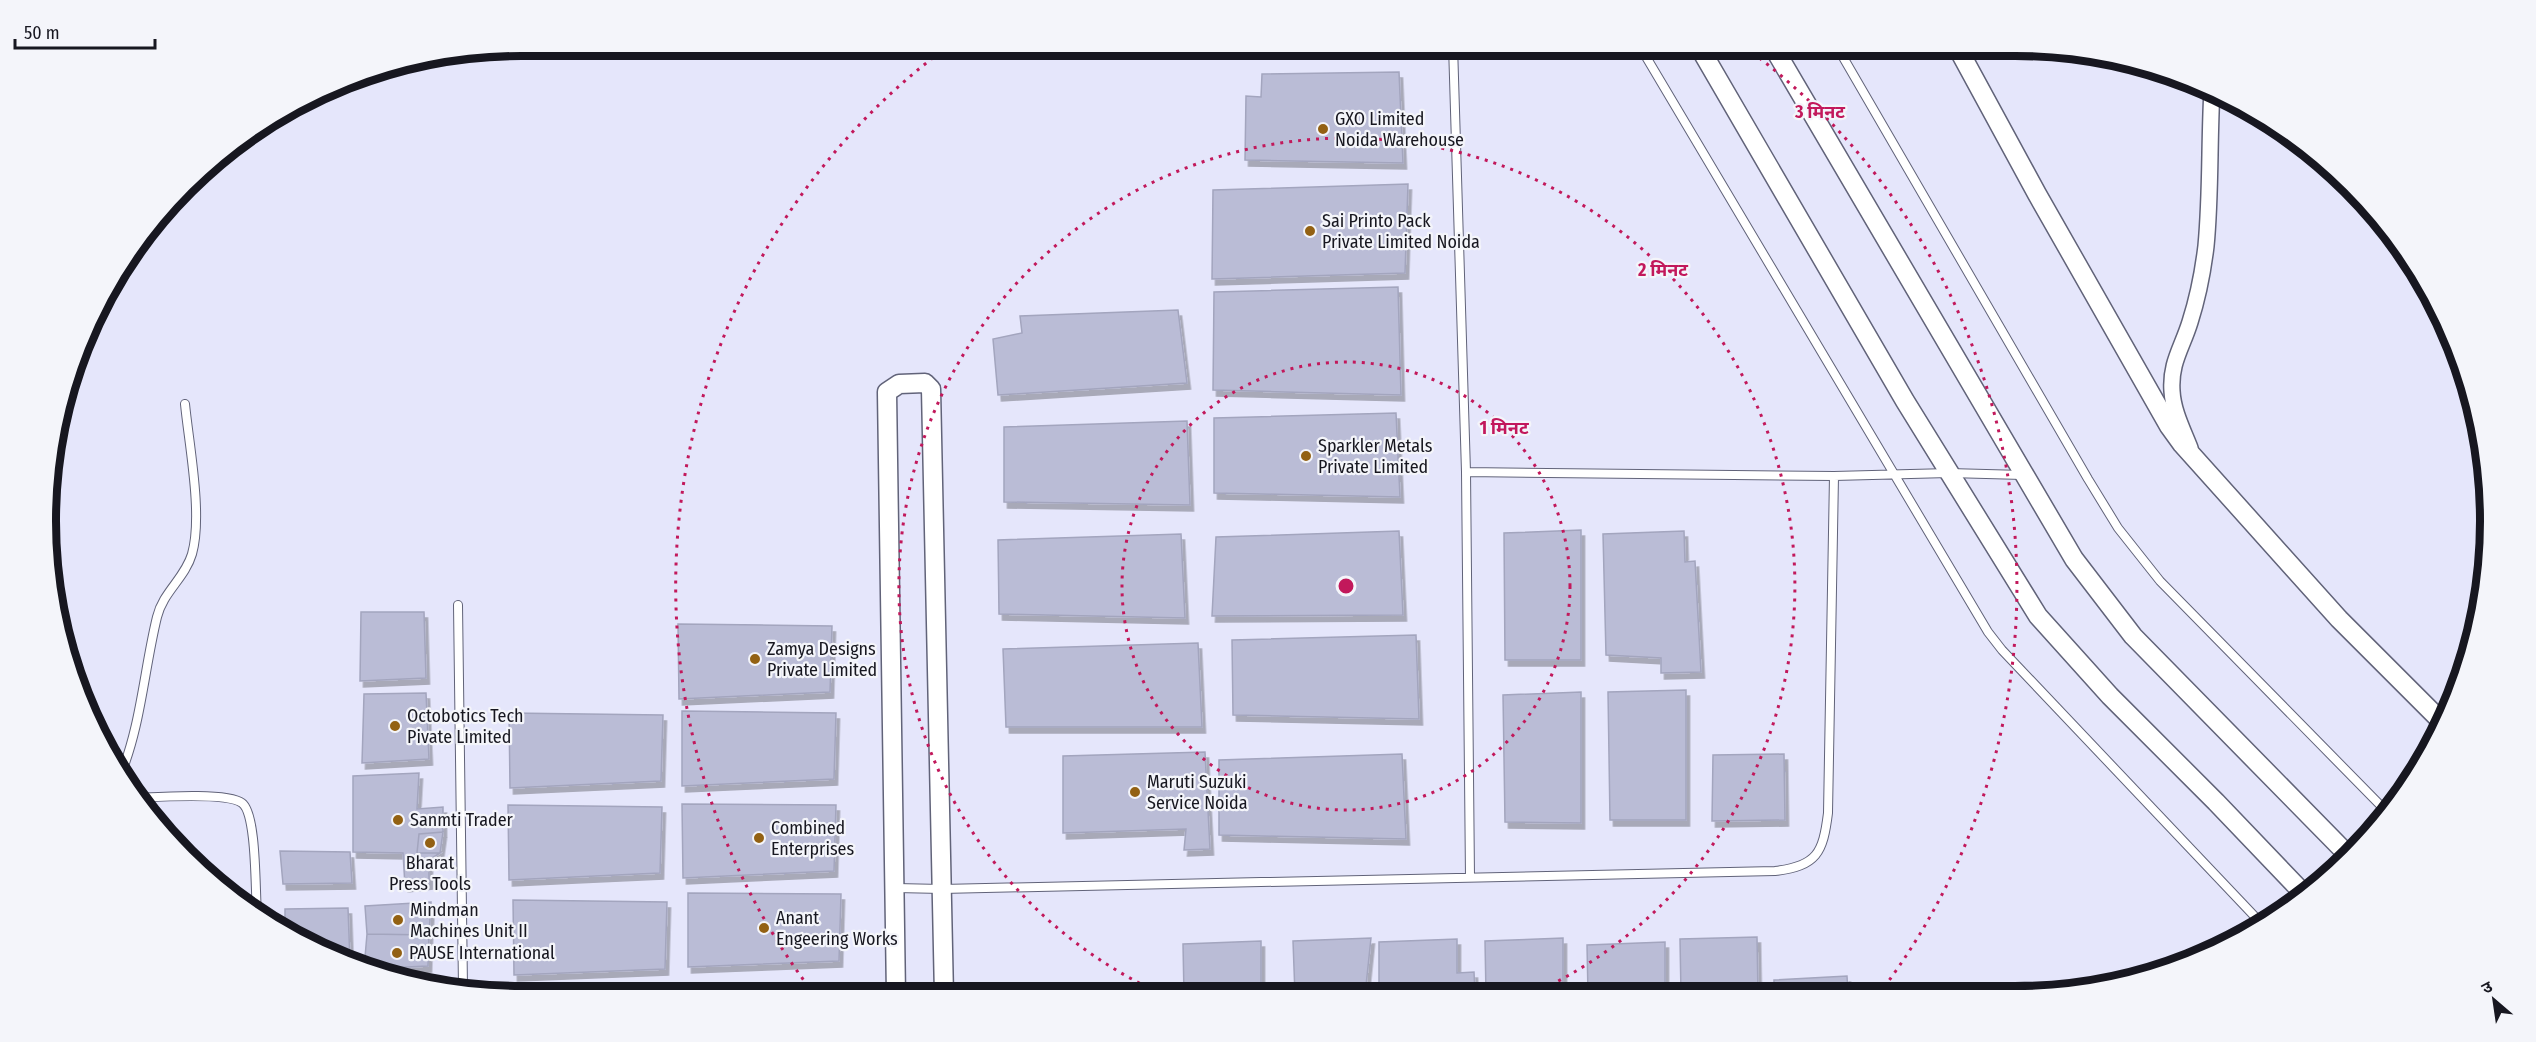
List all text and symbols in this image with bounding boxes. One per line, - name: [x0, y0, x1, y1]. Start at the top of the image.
- scale bar: [15, 12, 154, 50]
- text: 50 m: [24, 22, 60, 44]
- text: 3 मिनट: [1794, 101, 1845, 123]
- place label: GXO Limited Noida Warehouse: [1335, 108, 1464, 151]
- marker: GXO Limited Noida Warehouse: [1316, 122, 1330, 136]
- place label: Sai Printo Pack Private Limited Noida: [1322, 210, 1480, 253]
- marker: Sai Printo Pack Private Limited Noida: [1303, 224, 1317, 238]
- text: 2 मिनट: [1637, 259, 1688, 281]
- text: 1 मिनट: [1479, 417, 1529, 439]
- place label: Sparkler Metals Private Limited: [1318, 435, 1433, 478]
- marker: Sparkler Metals Private Limited: [1299, 449, 1313, 463]
- centre of rings: [1336, 576, 1356, 596]
- place label: Zamya Designs Private Limited: [767, 638, 877, 681]
- marker: Zamya Designs Private Limited: [748, 652, 762, 666]
- place label: Octobotics Tech Pivate Limited: [407, 705, 524, 748]
- marker: Octobotics Tech Pivate Limited: [388, 719, 402, 733]
- place label: Maruti Suzuki Service Noida: [1147, 771, 1248, 814]
- marker: Maruti Suzuki Service Noida: [1128, 785, 1142, 799]
- place label: Sanmti Trader: [410, 809, 514, 831]
- marker: Sanmti Trader: [391, 813, 405, 827]
- place label: Combined Enterprises: [771, 817, 855, 860]
- marker: Combined Enterprises: [752, 831, 766, 845]
- marker: Bharat Press Tools: [423, 836, 437, 850]
- place label: Bharat Press Tools: [389, 852, 471, 895]
- place label: Mindman Machines Unit II: [410, 899, 528, 942]
- place label: Anant Engeering Works: [776, 907, 898, 950]
- marker: Mindman Machines Unit II: [391, 913, 405, 927]
- marker: Anant Engeering Works: [757, 921, 771, 935]
- place label: PAUSE International: [409, 942, 555, 964]
- marker: PAUSE International: [390, 946, 404, 960]
- north arrow: [2464, 970, 2524, 1030]
- text: उ: [2478, 976, 2496, 998]

